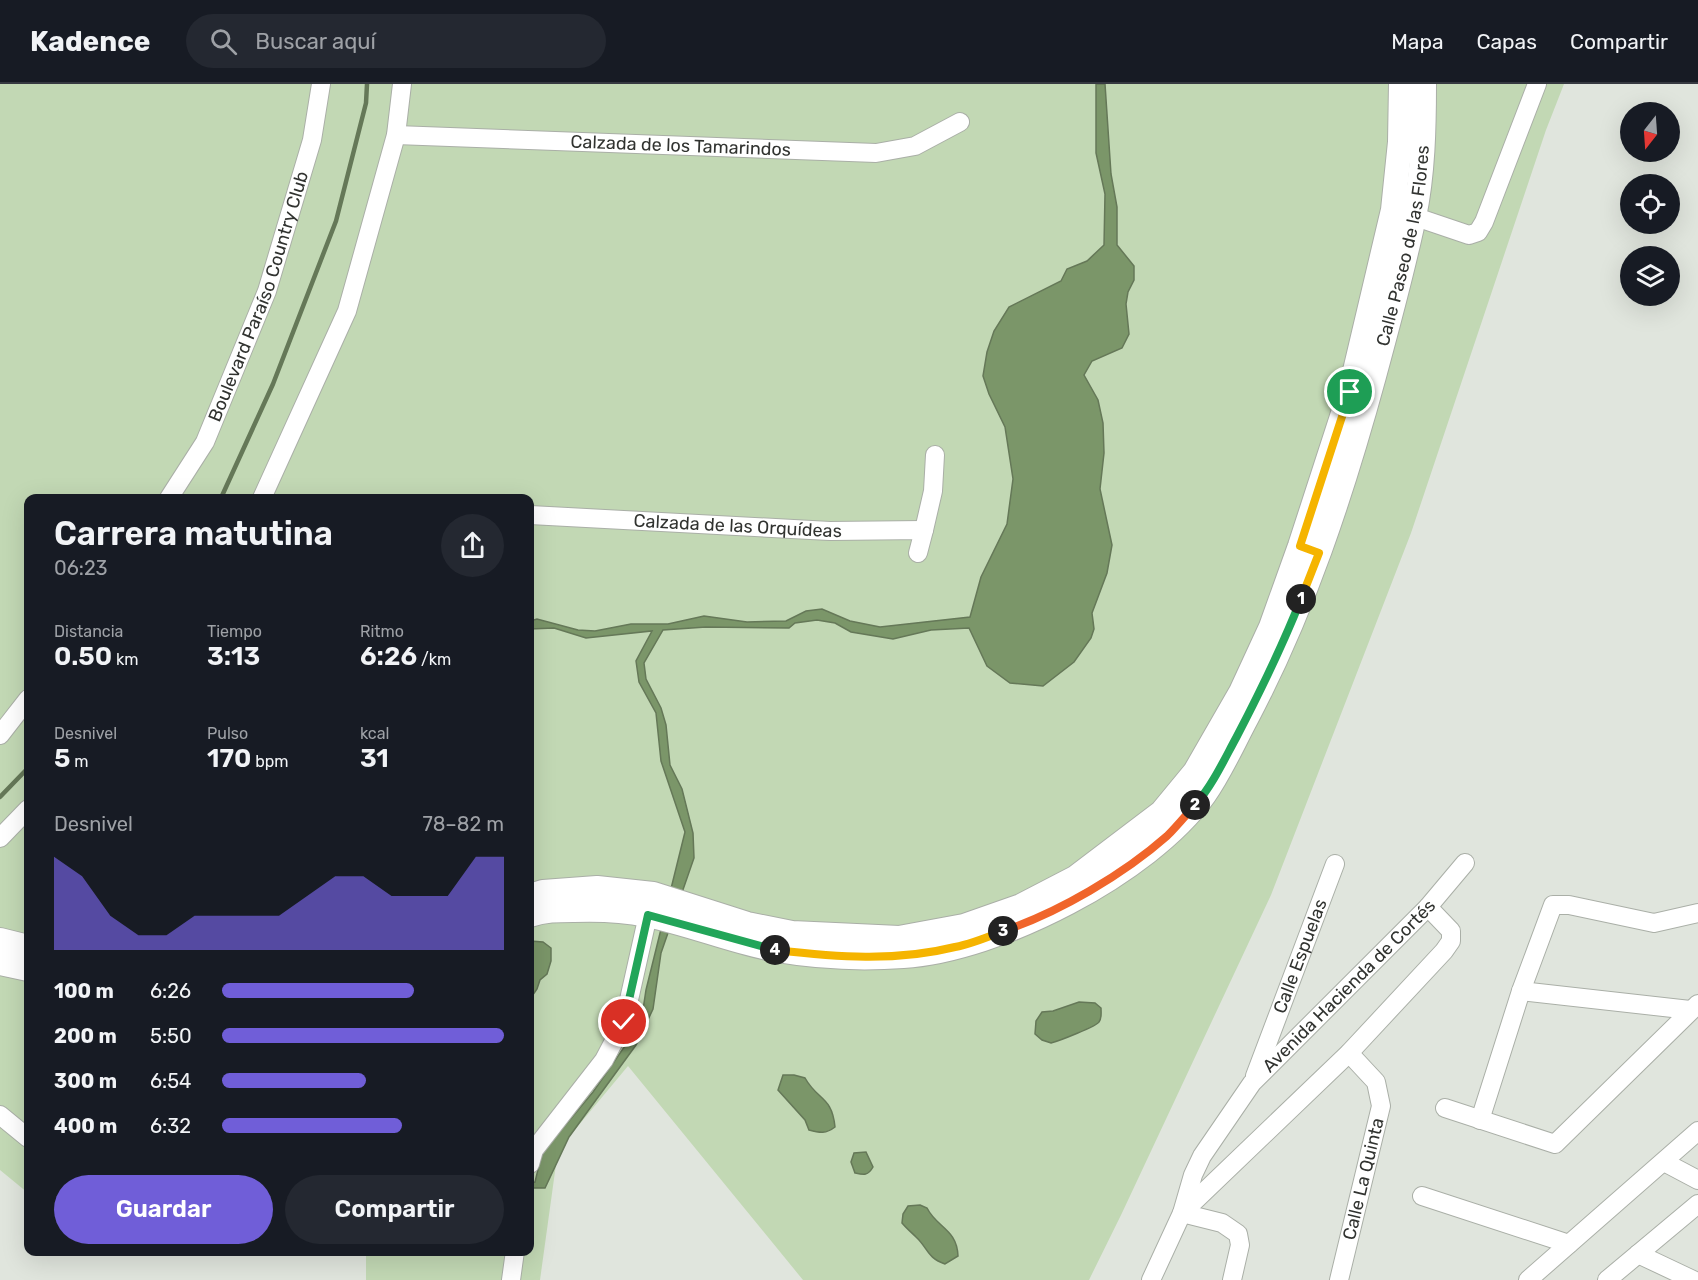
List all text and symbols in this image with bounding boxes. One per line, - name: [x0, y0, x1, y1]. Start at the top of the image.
- search box: [186, 14, 606, 68]
- text: Kadence: [30, 25, 150, 58]
- icon: search: [207, 25, 240, 58]
- text: Buscar aquí: [255, 28, 376, 55]
- text: Mapa: [1391, 29, 1444, 54]
- text: Capas: [1477, 29, 1537, 54]
- text: Compartir: [1570, 29, 1668, 54]
- north arrow: [1620, 102, 1680, 162]
- map controls: [1620, 102, 1680, 306]
- street label: Calzada de los Tamarindos: [570, 131, 791, 161]
- street label: Calle Paseo de las Flores: [1372, 144, 1434, 349]
- street label: Boulevard Paraíso Country Club: [204, 169, 313, 425]
- button: locate: [1620, 174, 1680, 234]
- button: layers: [1620, 246, 1680, 306]
- pin: [1324, 366, 1375, 417]
- icon: arrive: [1333, 375, 1366, 408]
- street label: Calzada de las Orquídeas: [633, 510, 842, 542]
- text: Carrera matutina: [54, 514, 333, 553]
- button: share: [441, 514, 504, 577]
- text: 06:23: [54, 556, 108, 580]
- pin: 1: [1286, 584, 1316, 614]
- text: 1: [1297, 589, 1305, 608]
- text: Distancia: [54, 622, 123, 641]
- text: Tiempo: [207, 622, 262, 641]
- text: Ritmo: [360, 622, 404, 641]
- text: 0.50: [54, 641, 112, 672]
- text: 3:13: [207, 641, 260, 672]
- text: 6:26: [360, 641, 417, 672]
- text: km: [112, 650, 139, 669]
- text: /km: [417, 650, 451, 669]
- text: Desnivel: [54, 724, 117, 743]
- text: Pulso: [207, 724, 248, 743]
- text: kcal: [360, 724, 389, 743]
- text: 5: [54, 743, 70, 774]
- text: 170: [207, 743, 251, 774]
- text: 31: [360, 743, 389, 774]
- text: m: [70, 752, 89, 771]
- text: bpm: [251, 752, 289, 771]
- pin: 2: [1180, 790, 1210, 820]
- text: 2: [1190, 795, 1200, 814]
- text: Desnivel: [54, 812, 133, 836]
- text: 78–82 m: [422, 812, 504, 836]
- street label: Avenida Hacienda de Cortés: [1258, 895, 1440, 1077]
- street label: Calle Espuelas: [1269, 896, 1332, 1016]
- pin: 3: [988, 916, 1018, 946]
- text: 3: [998, 921, 1008, 940]
- pin: 4: [760, 935, 790, 965]
- text: 4: [770, 940, 780, 959]
- text: 100 m: [54, 979, 114, 1003]
- text: 6:26: [150, 979, 191, 1003]
- pin: [598, 996, 649, 1047]
- icon: check: [607, 1005, 640, 1038]
- text: 200 m: [54, 1024, 117, 1048]
- text: 5:50: [150, 1024, 192, 1048]
- text: 300 m: [54, 1069, 117, 1093]
- text: 6:54: [150, 1069, 191, 1093]
- text: 400 m: [54, 1114, 117, 1138]
- text: 6:32: [150, 1114, 191, 1138]
- street label: Calle La Quinta: [1338, 1116, 1389, 1242]
- button: Guardar: [54, 1175, 273, 1244]
- button: Compartir: [285, 1175, 504, 1244]

